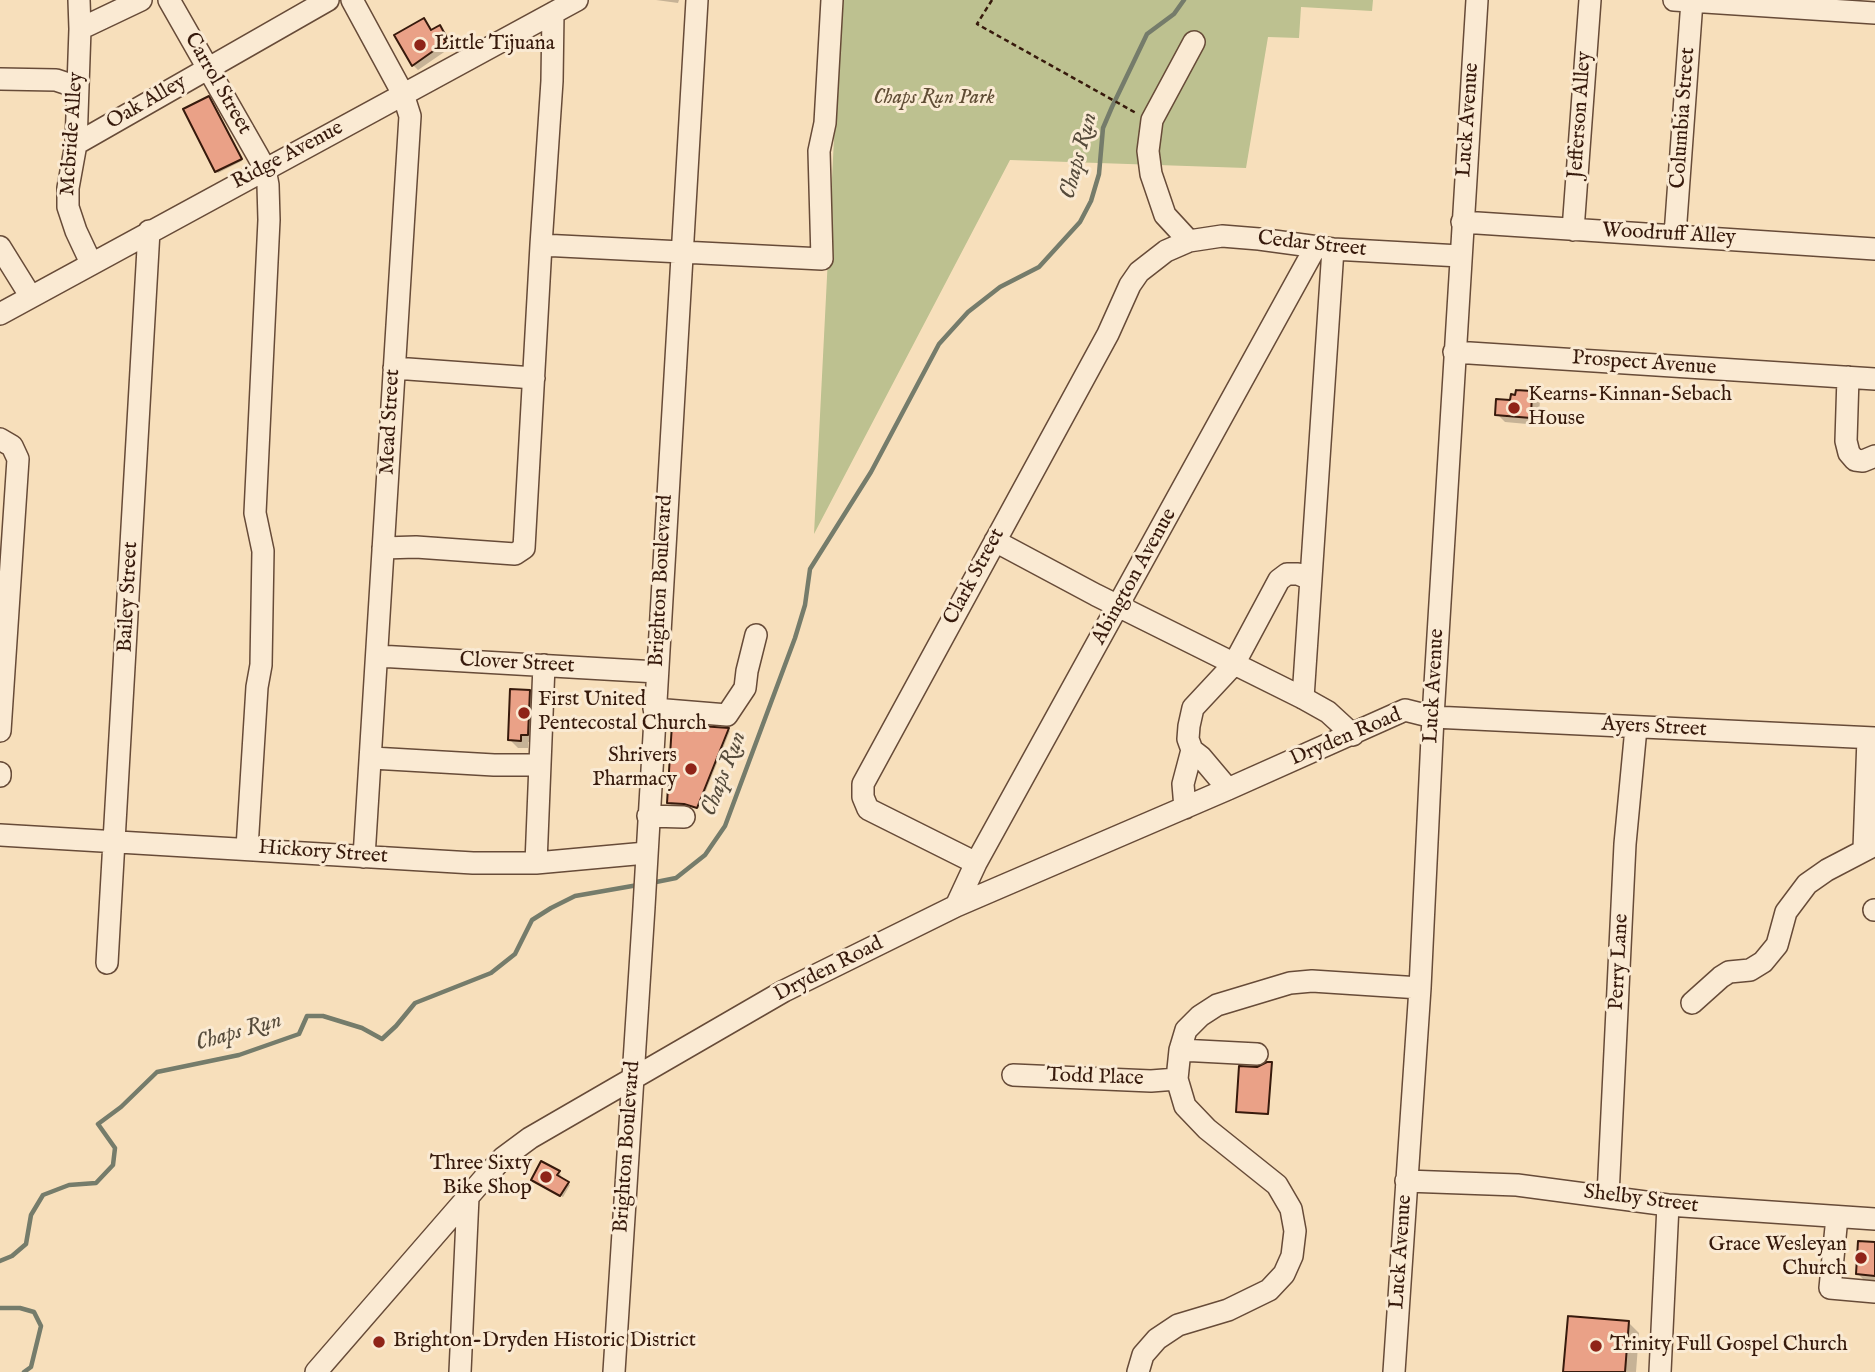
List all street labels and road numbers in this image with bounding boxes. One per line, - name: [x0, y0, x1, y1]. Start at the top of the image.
- street label: Carrol Street: [178, 29, 256, 139]
- street label: Columbia Street: [1666, 47, 1702, 189]
- street label: Jefferson Alley: [1564, 51, 1598, 179]
- street label: Luck Avenue: [1452, 62, 1486, 178]
- street label: Oak Alley: [103, 70, 191, 136]
- street label: Mcbride Alley: [56, 71, 90, 197]
- street label: Ridge Avenue: [228, 116, 348, 196]
- street label: Woodruff Alley: [1601, 219, 1737, 251]
- street label: Cedar Street: [1256, 227, 1368, 263]
- street label: Prospect Avenue: [1571, 346, 1717, 382]
- street label: Mead Street: [376, 368, 406, 476]
- street label: Brighton Boulevard: [645, 494, 679, 668]
- street label: Abington Avenue: [1087, 504, 1183, 650]
- street label: Clark Street: [939, 525, 1011, 629]
- street label: Bailey Street: [114, 541, 144, 653]
- street label: Luck Avenue: [1419, 628, 1451, 744]
- street label: Clover Street: [459, 648, 575, 680]
- street label: Dryden Road: [1287, 703, 1405, 773]
- street label: Ayers Street: [1601, 713, 1707, 743]
- street label: Hickory Street: [257, 836, 389, 870]
- street label: Perry Lane: [1605, 913, 1635, 1011]
- street label: Dryden Road: [770, 932, 888, 1008]
- street label: Brighton Boulevard: [609, 1060, 647, 1234]
- street label: Todd Place: [1046, 1064, 1144, 1092]
- street label: Shelby Street: [1582, 1180, 1700, 1220]
- street label: Luck Avenue: [1385, 1194, 1419, 1310]

